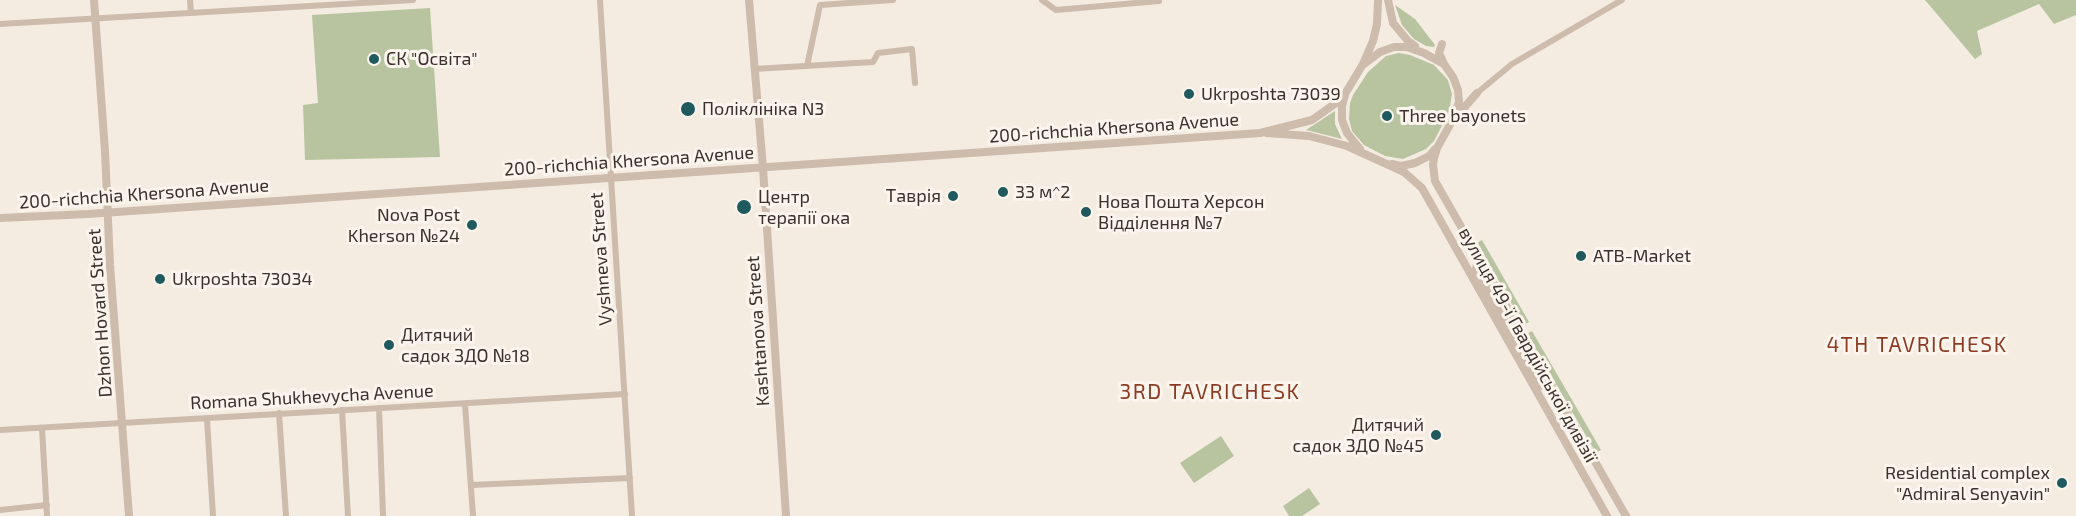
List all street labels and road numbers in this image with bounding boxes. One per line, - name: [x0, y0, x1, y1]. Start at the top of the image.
- street label: 200-richchia Khersona Avenue: [988, 108, 1240, 148]
- street label: 200-richchia Khersona Avenue: [503, 141, 755, 181]
- street label: 200-richchia Khersona Avenue: [18, 174, 270, 214]
- street label: Vyshneva Street: [586, 192, 616, 326]
- street label: вулиця 49-ї Гвардійської дивізії: [1454, 224, 1602, 466]
- street label: Dzhon Hovard Street: [83, 228, 117, 398]
- street label: Kashtanova Street: [742, 255, 774, 407]
- street label: Romana Shukhevycha Avenue: [190, 380, 434, 414]

